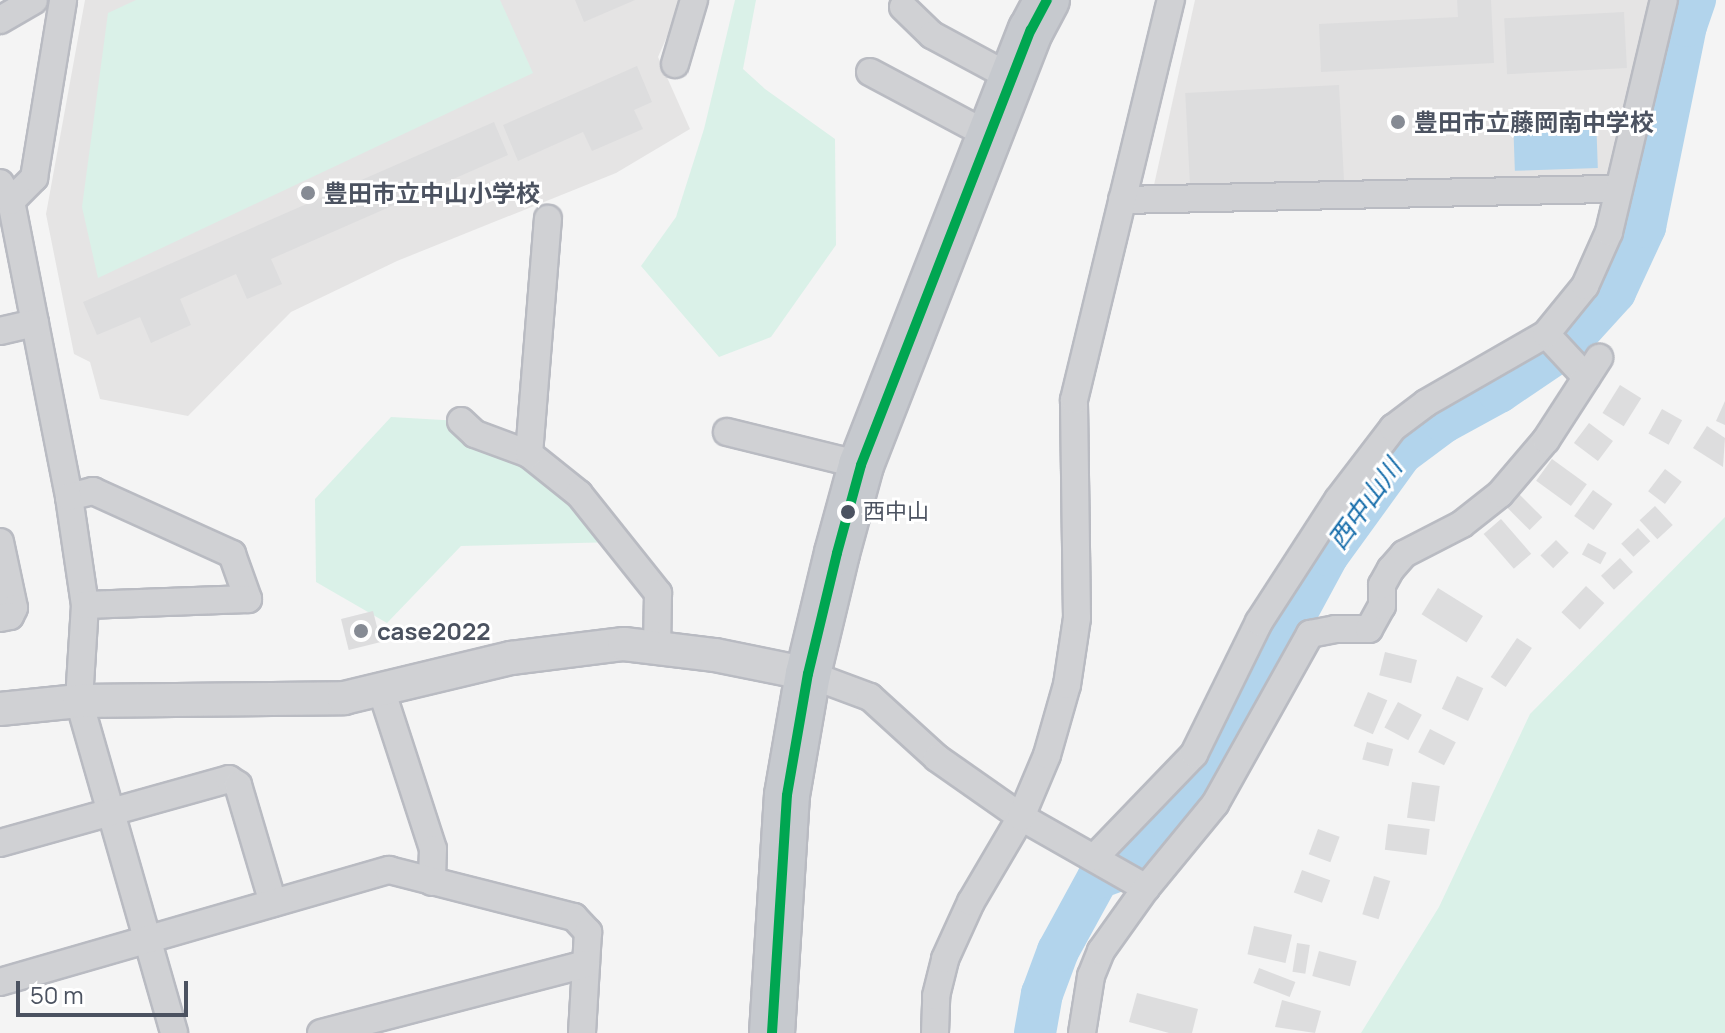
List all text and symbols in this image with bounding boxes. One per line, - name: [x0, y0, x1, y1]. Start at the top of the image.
- place label: 豊田市立藤岡南中学校: [1414, 108, 1654, 136]
- marker: 豊田市立藤岡南中学校: [1389, 113, 1407, 131]
- place label: 豊田市立中山小学校: [324, 179, 540, 207]
- marker: 豊田市立中山小学校: [299, 184, 317, 202]
- water label: 西中山川: [1322, 453, 1408, 555]
- place label: 西中山: [863, 499, 929, 525]
- marker: 西中山: [840, 504, 856, 520]
- place label: case2022: [377, 617, 491, 645]
- marker: case2022: [352, 622, 370, 640]
- scale bar: [20, 965, 192, 1015]
- text: 50 m: [30, 978, 84, 1011]

